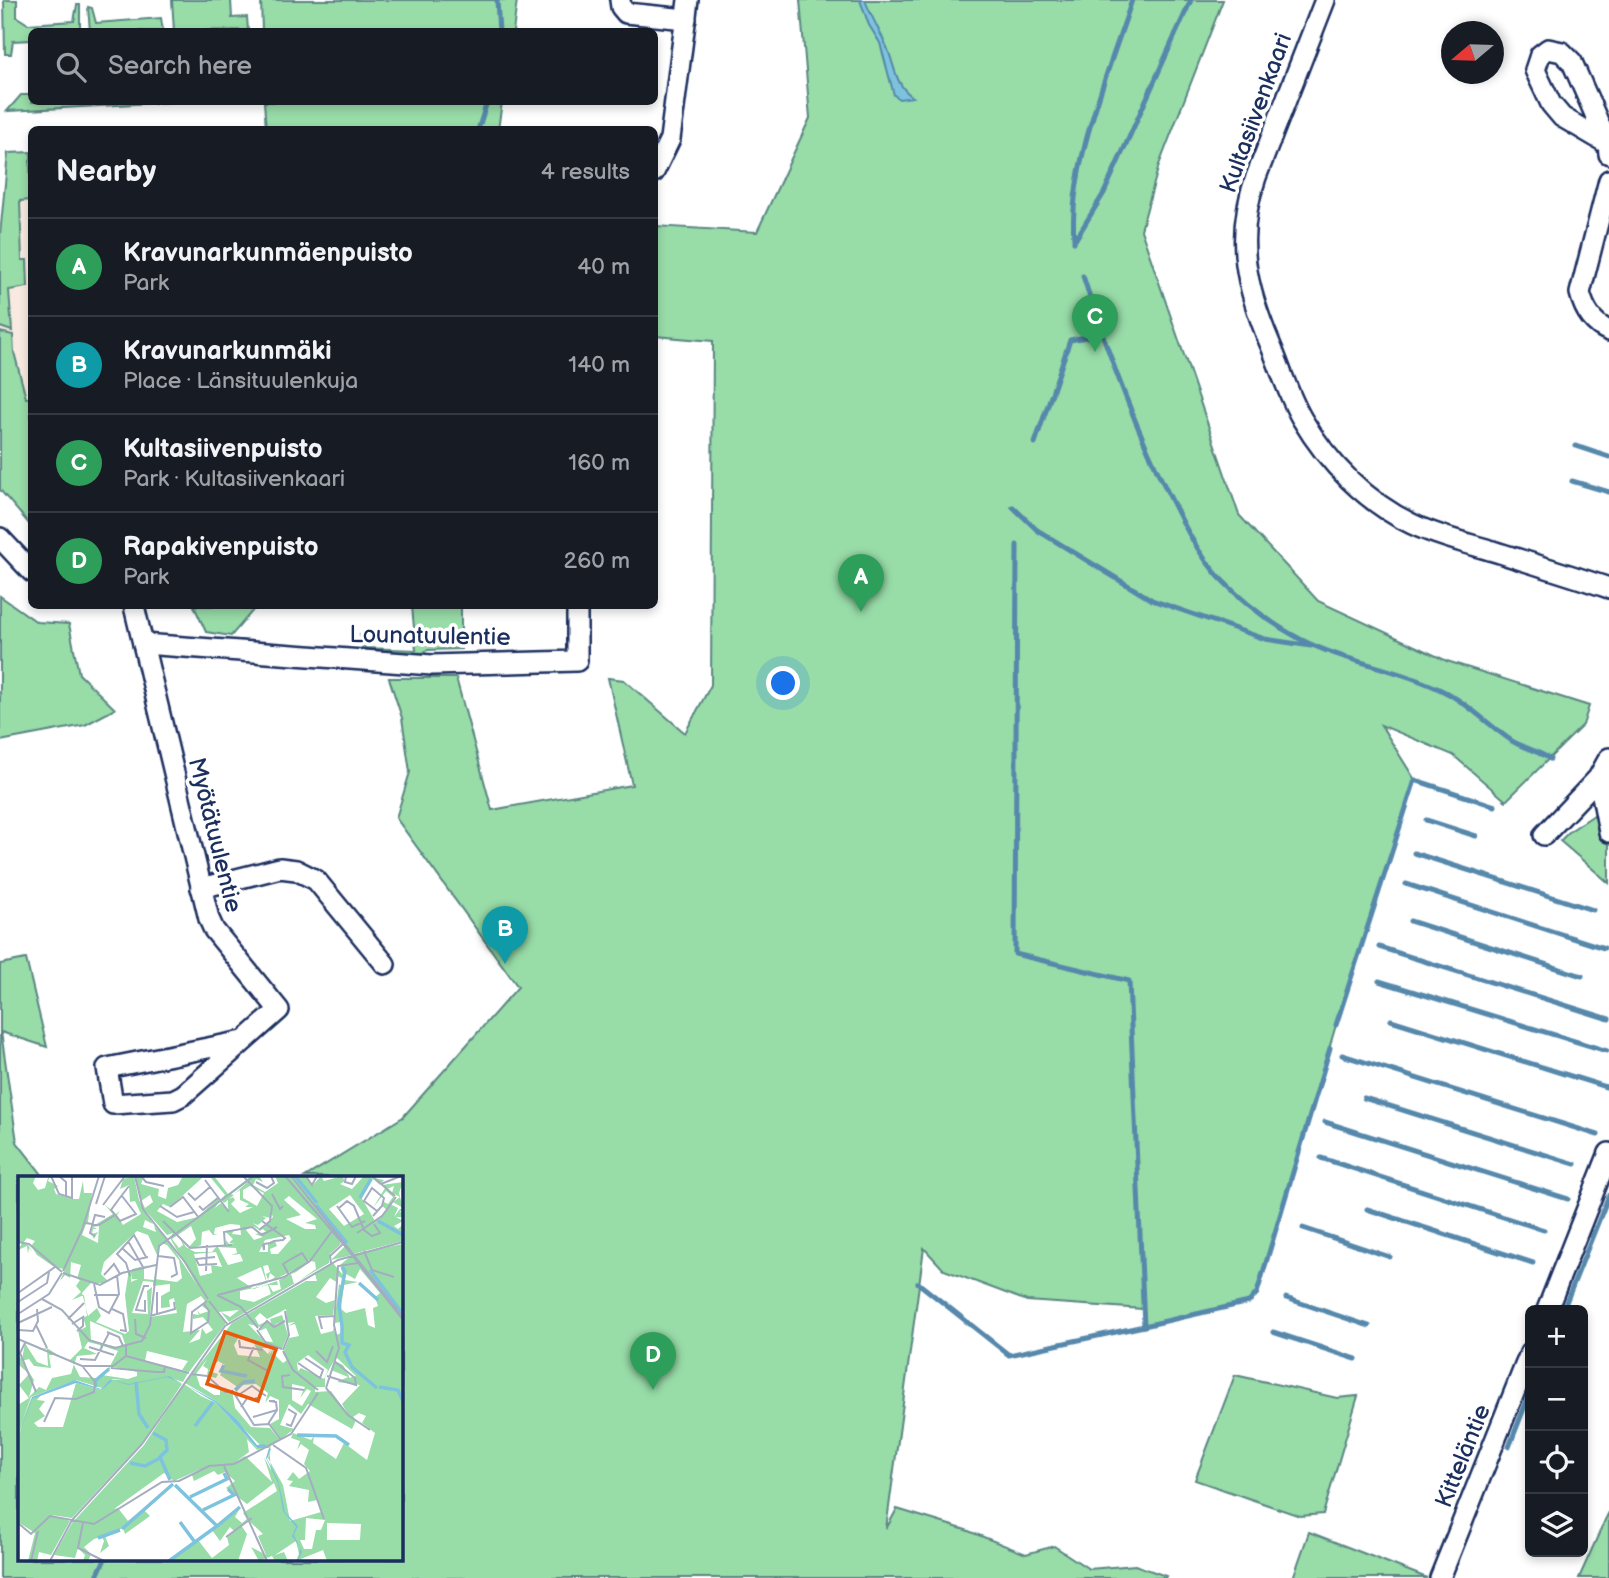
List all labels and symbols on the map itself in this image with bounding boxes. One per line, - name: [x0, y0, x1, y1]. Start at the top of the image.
- north arrow: [1441, 21, 1504, 84]
- street label: Kultasiivenkaari: [1214, 29, 1298, 197]
- pin: C: [1072, 294, 1118, 352]
- pin: A: [838, 554, 884, 612]
- street label: Lounatuulentie: [349, 620, 511, 652]
- your location: [766, 666, 800, 700]
- street label: Myötätuulentie: [182, 755, 248, 915]
- pin: B: [482, 906, 528, 964]
- inset map: [18, 1176, 402, 1560]
- pin: D: [630, 1332, 676, 1390]
- street label: Kitteläntie: [1429, 1400, 1497, 1512]

